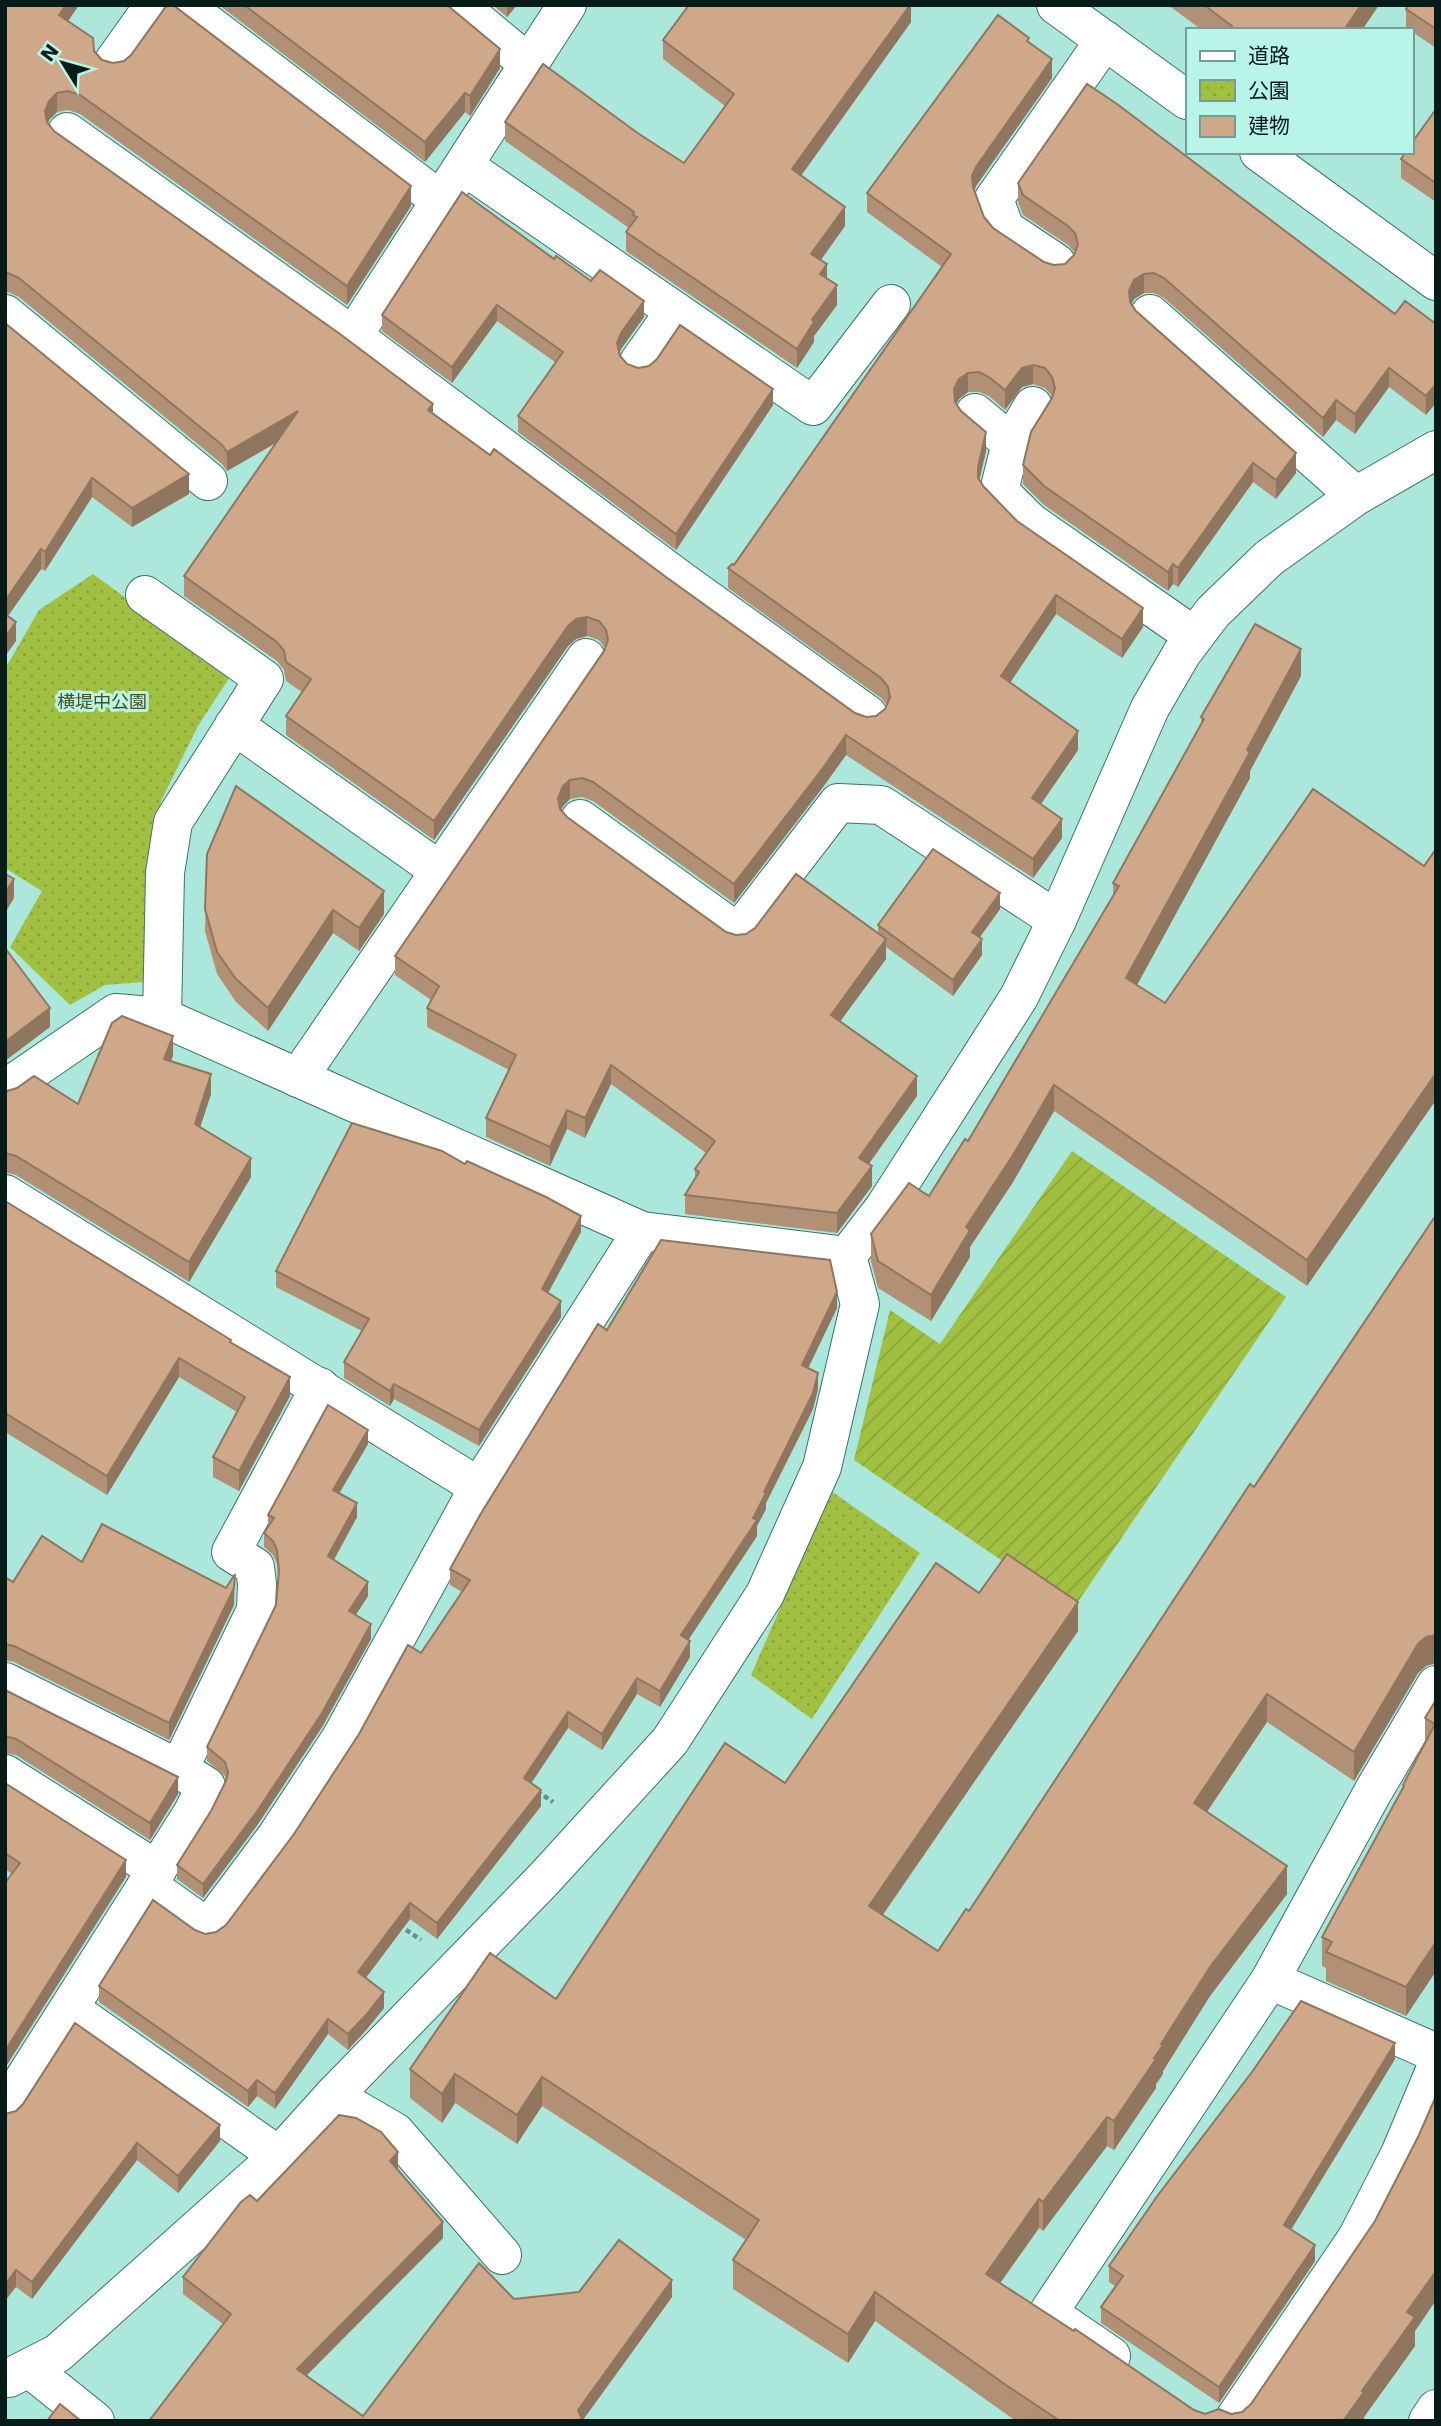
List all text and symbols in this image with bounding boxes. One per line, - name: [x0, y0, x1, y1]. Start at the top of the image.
- north arrow: [28, 28, 98, 98]
- legend: [1186, 28, 1413, 154]
- text: N: [36, 40, 63, 66]
- text: 道路: [1248, 44, 1290, 68]
- text: 公園: [1248, 79, 1290, 103]
- text: 建物: [1248, 114, 1290, 138]
- park label: 横堤中公園: [57, 691, 147, 712]

